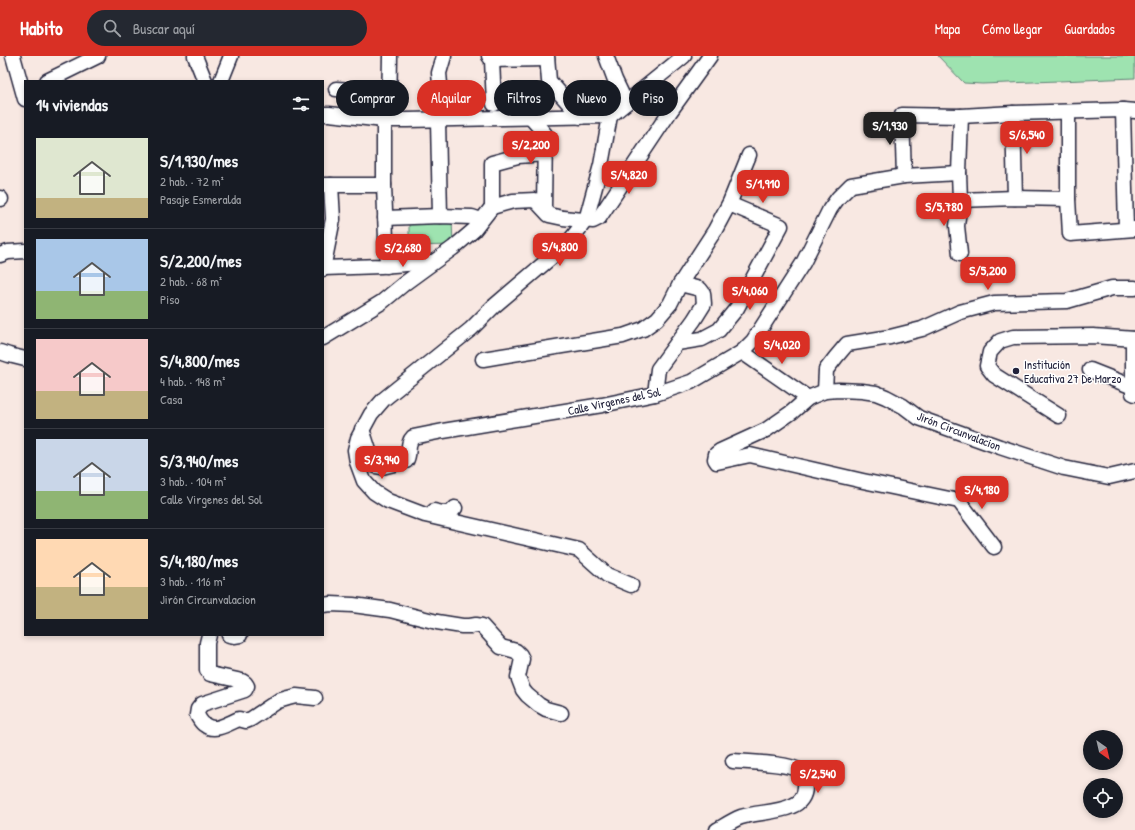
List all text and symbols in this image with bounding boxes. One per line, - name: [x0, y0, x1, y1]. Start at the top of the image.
- search box: [87, 10, 367, 46]
- text: Habito: [20, 15, 63, 41]
- icon: search: [101, 17, 123, 39]
- text: Buscar aquí: [133, 18, 195, 39]
- text: Mapa: [935, 19, 960, 38]
- text: Cómo llegar: [982, 19, 1042, 38]
- text: Guardados: [1064, 19, 1115, 38]
- chip: Comprar: [336, 80, 409, 116]
- chip: Alquilar: [417, 80, 486, 116]
- chip: Filtros: [494, 80, 555, 116]
- chip: Nuevo: [563, 80, 621, 116]
- chip: Piso: [629, 80, 678, 116]
- text: 14 viviendas: [36, 93, 108, 116]
- icon: filters: [290, 93, 312, 115]
- pin: S/1,930: [853, 112, 927, 146]
- text: S/1,930: [872, 116, 908, 134]
- pin: S/6,540: [990, 121, 1064, 155]
- text: S/6,540: [1009, 125, 1045, 143]
- pin: S/2,200: [494, 131, 568, 165]
- text: S/2,200: [512, 135, 550, 153]
- text: S/1,930/mes: [160, 149, 238, 172]
- icon: home: [68, 154, 116, 202]
- pin: S/4,820: [592, 161, 666, 195]
- text: S/4,820: [611, 165, 647, 183]
- pin: S/1,910: [726, 170, 800, 204]
- text: 2 hab. · 72 m²: [160, 172, 224, 190]
- text: S/1,910: [746, 174, 780, 192]
- text: Pasaje Esmeralda: [160, 190, 241, 208]
- pin: S/5,780: [907, 193, 981, 227]
- text: S/5,780: [925, 197, 963, 215]
- pin: S/4,800: [523, 233, 597, 267]
- pin: S/2,680: [366, 234, 440, 268]
- text: S/4,800: [542, 237, 578, 255]
- text: S/2,680: [385, 238, 421, 256]
- text: S/2,200/mes: [160, 249, 242, 272]
- icon: home: [68, 255, 116, 303]
- pin: S/5,200: [951, 257, 1025, 291]
- text: S/5,200: [969, 261, 1007, 279]
- text: 2 hab. · 68 m²: [160, 272, 222, 290]
- pin: S/4,060: [713, 277, 787, 311]
- text: S/4,060: [732, 281, 768, 299]
- text: Piso: [160, 290, 179, 308]
- pin: S/4,020: [745, 331, 819, 365]
- text: S/4,020: [764, 335, 800, 353]
- text: S/4,800/mes: [160, 349, 239, 372]
- icon: home: [68, 355, 116, 403]
- place label: Institución Educativa 27 De Marzo: [1024, 356, 1121, 387]
- marker: Institución Educativa 27 De Marzo: [1011, 366, 1021, 376]
- text: 4 hab. · 148 m²: [160, 372, 225, 390]
- street label: Calle Virgenes del Sol: [566, 383, 663, 419]
- text: Casa: [160, 390, 182, 408]
- street label: Jirón Circunvalacion: [915, 407, 1003, 455]
- pin: S/3,940: [345, 446, 419, 480]
- text: S/3,940/mes: [160, 449, 238, 472]
- text: S/3,940: [364, 450, 400, 468]
- icon: home: [68, 455, 116, 503]
- text: 3 hab. · 104 m²: [160, 472, 226, 490]
- pin: S/4,180: [945, 476, 1019, 510]
- text: S/4,180: [964, 480, 1000, 498]
- text: Calle Virgenes del Sol: [160, 490, 263, 508]
- text: S/4,180/mes: [160, 549, 238, 572]
- icon: home: [68, 555, 116, 603]
- text: 3 hab. · 116 m²: [160, 572, 226, 590]
- text: Jirón Circunvalacion: [160, 590, 256, 608]
- north arrow: [1083, 730, 1123, 770]
- map controls: [1083, 730, 1123, 818]
- pin: S/2,540: [781, 760, 855, 794]
- text: S/2,540: [800, 764, 836, 782]
- button: locate: [1083, 778, 1123, 818]

